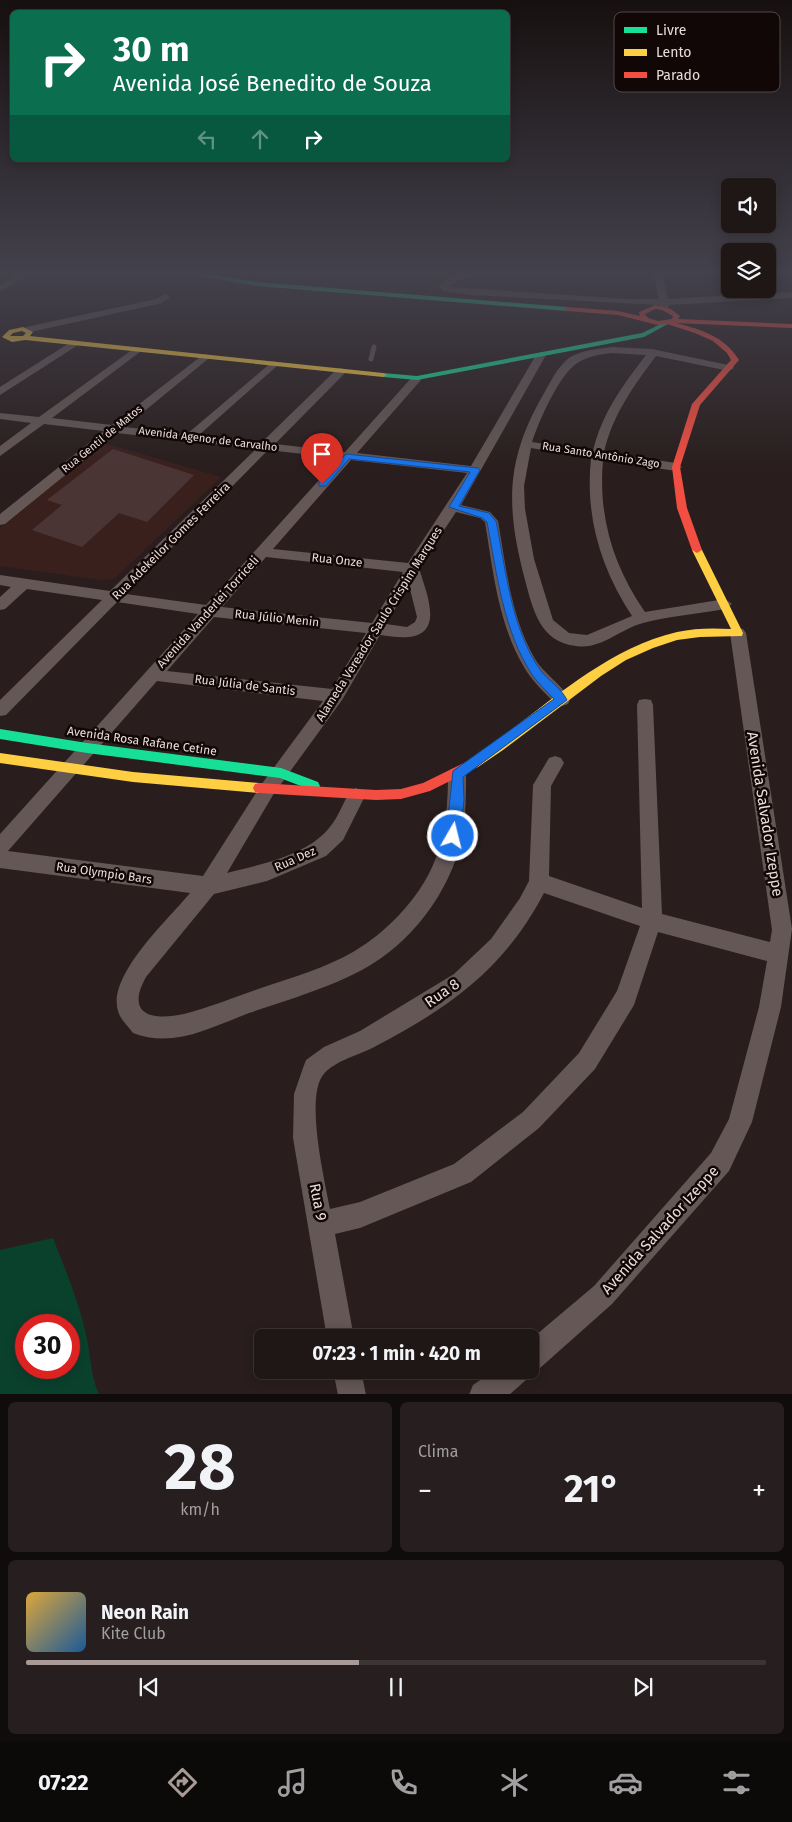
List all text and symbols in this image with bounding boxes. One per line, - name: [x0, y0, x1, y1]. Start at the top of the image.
- legend: [614, 12, 780, 92]
- text: Livre: [656, 22, 686, 39]
- text: 30 m: [113, 28, 190, 70]
- icon: right: [30, 30, 95, 95]
- text: Lento: [656, 44, 691, 61]
- text: Parado: [656, 67, 700, 84]
- text: Avenida José Benedito de Souza: [113, 70, 432, 97]
- icon: left: [193, 125, 221, 153]
- icon: ahead: [246, 125, 274, 153]
- icon: right: [299, 125, 327, 153]
- map controls: [721, 178, 776, 298]
- button: sound: [721, 178, 776, 233]
- button: layers: [721, 243, 776, 298]
- street label: Rua Gentil de Matos: [59, 402, 145, 476]
- street label: Avenida Agenor de Carvalho: [138, 424, 278, 454]
- pin: [301, 433, 343, 484]
- street label: Rua Santo Antônio Zago: [541, 439, 661, 471]
- icon: arrive: [308, 440, 336, 468]
- street label: Rua Adekeilor Gomes Ferreira: [109, 479, 233, 603]
- street label: Alameda Vereador Saulo Crispim Marques: [313, 524, 445, 724]
- street label: Rua Onze: [311, 550, 363, 570]
- street label: Avenida Vanderlei Torriceli: [154, 553, 262, 671]
- street label: Rua Júlio Menin: [234, 607, 320, 629]
- street label: Rua Júlia de Santis: [194, 672, 297, 698]
- street label: Avenida Rosa Rafane Cetine: [66, 724, 218, 758]
- street label: Avenida Salvador Izeppe: [743, 730, 787, 898]
- position arrow: [426, 809, 478, 861]
- street label: Rua Dez: [272, 844, 318, 874]
- street label: Rua Olympio Bars: [55, 859, 153, 887]
- street label: Rua 8: [421, 975, 463, 1011]
- street label: Avenida Salvador Izeppe: [598, 1162, 722, 1298]
- street label: Rua 9: [306, 1182, 330, 1222]
- speed limit sign: 30: [15, 1314, 80, 1379]
- text: 07:23 · 1 min · 420 m: [312, 1342, 481, 1365]
- text: 28: [164, 1428, 236, 1506]
- text: Clima: [418, 1442, 458, 1461]
- text: 21°: [564, 1466, 620, 1512]
- text: −: [418, 1474, 432, 1507]
- text: +: [752, 1474, 766, 1507]
- text: km/h: [180, 1500, 220, 1519]
- text: Neon Rain: [101, 1601, 189, 1624]
- text: Kite Club: [101, 1624, 166, 1643]
- icon: previous: [135, 1673, 163, 1701]
- icon: pause: [382, 1673, 410, 1701]
- icon: next: [629, 1673, 657, 1701]
- icon: directions: [165, 1765, 200, 1800]
- icon: music: [275, 1765, 310, 1800]
- icon: phone: [386, 1765, 421, 1800]
- icon: climate: [497, 1765, 532, 1800]
- icon: car: [608, 1765, 643, 1800]
- icon: filters: [719, 1765, 754, 1800]
- text: 07:22: [38, 1769, 89, 1796]

